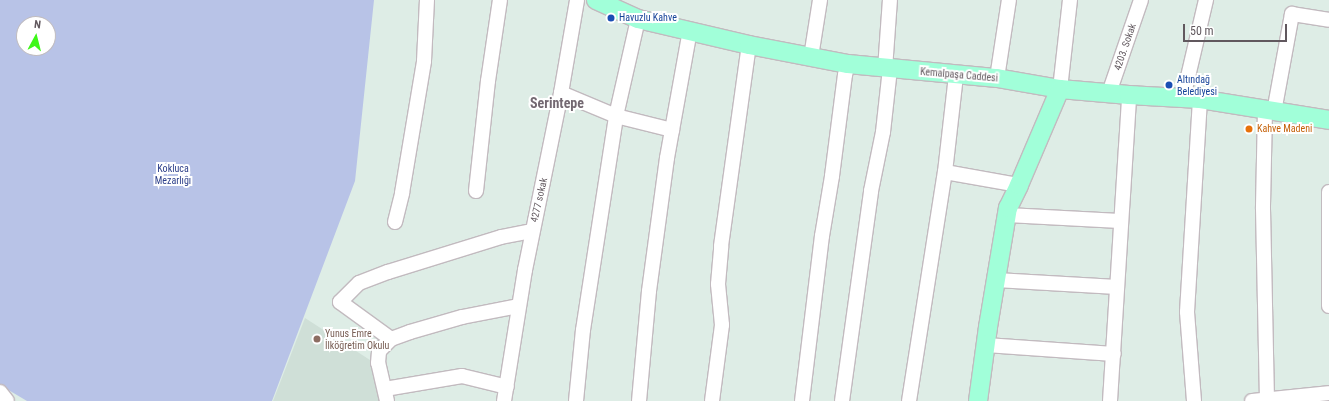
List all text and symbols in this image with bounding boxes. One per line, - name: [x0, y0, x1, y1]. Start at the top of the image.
- place label: Havuzlu Kahve: [619, 12, 677, 24]
- marker: Havuzlu Kahve: [606, 13, 616, 23]
- north arrow: [16, 16, 56, 56]
- scale bar: [1185, 16, 1289, 42]
- text: N: [33, 18, 42, 31]
- street label: 4203. Sokak: [1111, 22, 1139, 72]
- text: 50 m: [1190, 24, 1214, 38]
- street label: Kemalpaşa Caddesi: [920, 66, 998, 84]
- place label: Altındağ Belediyesi: [1177, 73, 1217, 96]
- marker: Altındağ Belediyesi: [1164, 80, 1174, 90]
- district label: Serintepe: [530, 95, 584, 111]
- place label: Kahve Madeni: [1257, 123, 1312, 135]
- marker: Kahve Madeni: [1244, 124, 1254, 134]
- park label: Kokluca Mezarlığı: [155, 162, 191, 186]
- street label: 4277 sokak: [528, 177, 550, 223]
- place label: Yunus Emre İlköğretim Okulu: [325, 327, 389, 350]
- marker: Yunus Emre İlköğretim Okulu: [312, 334, 322, 344]

